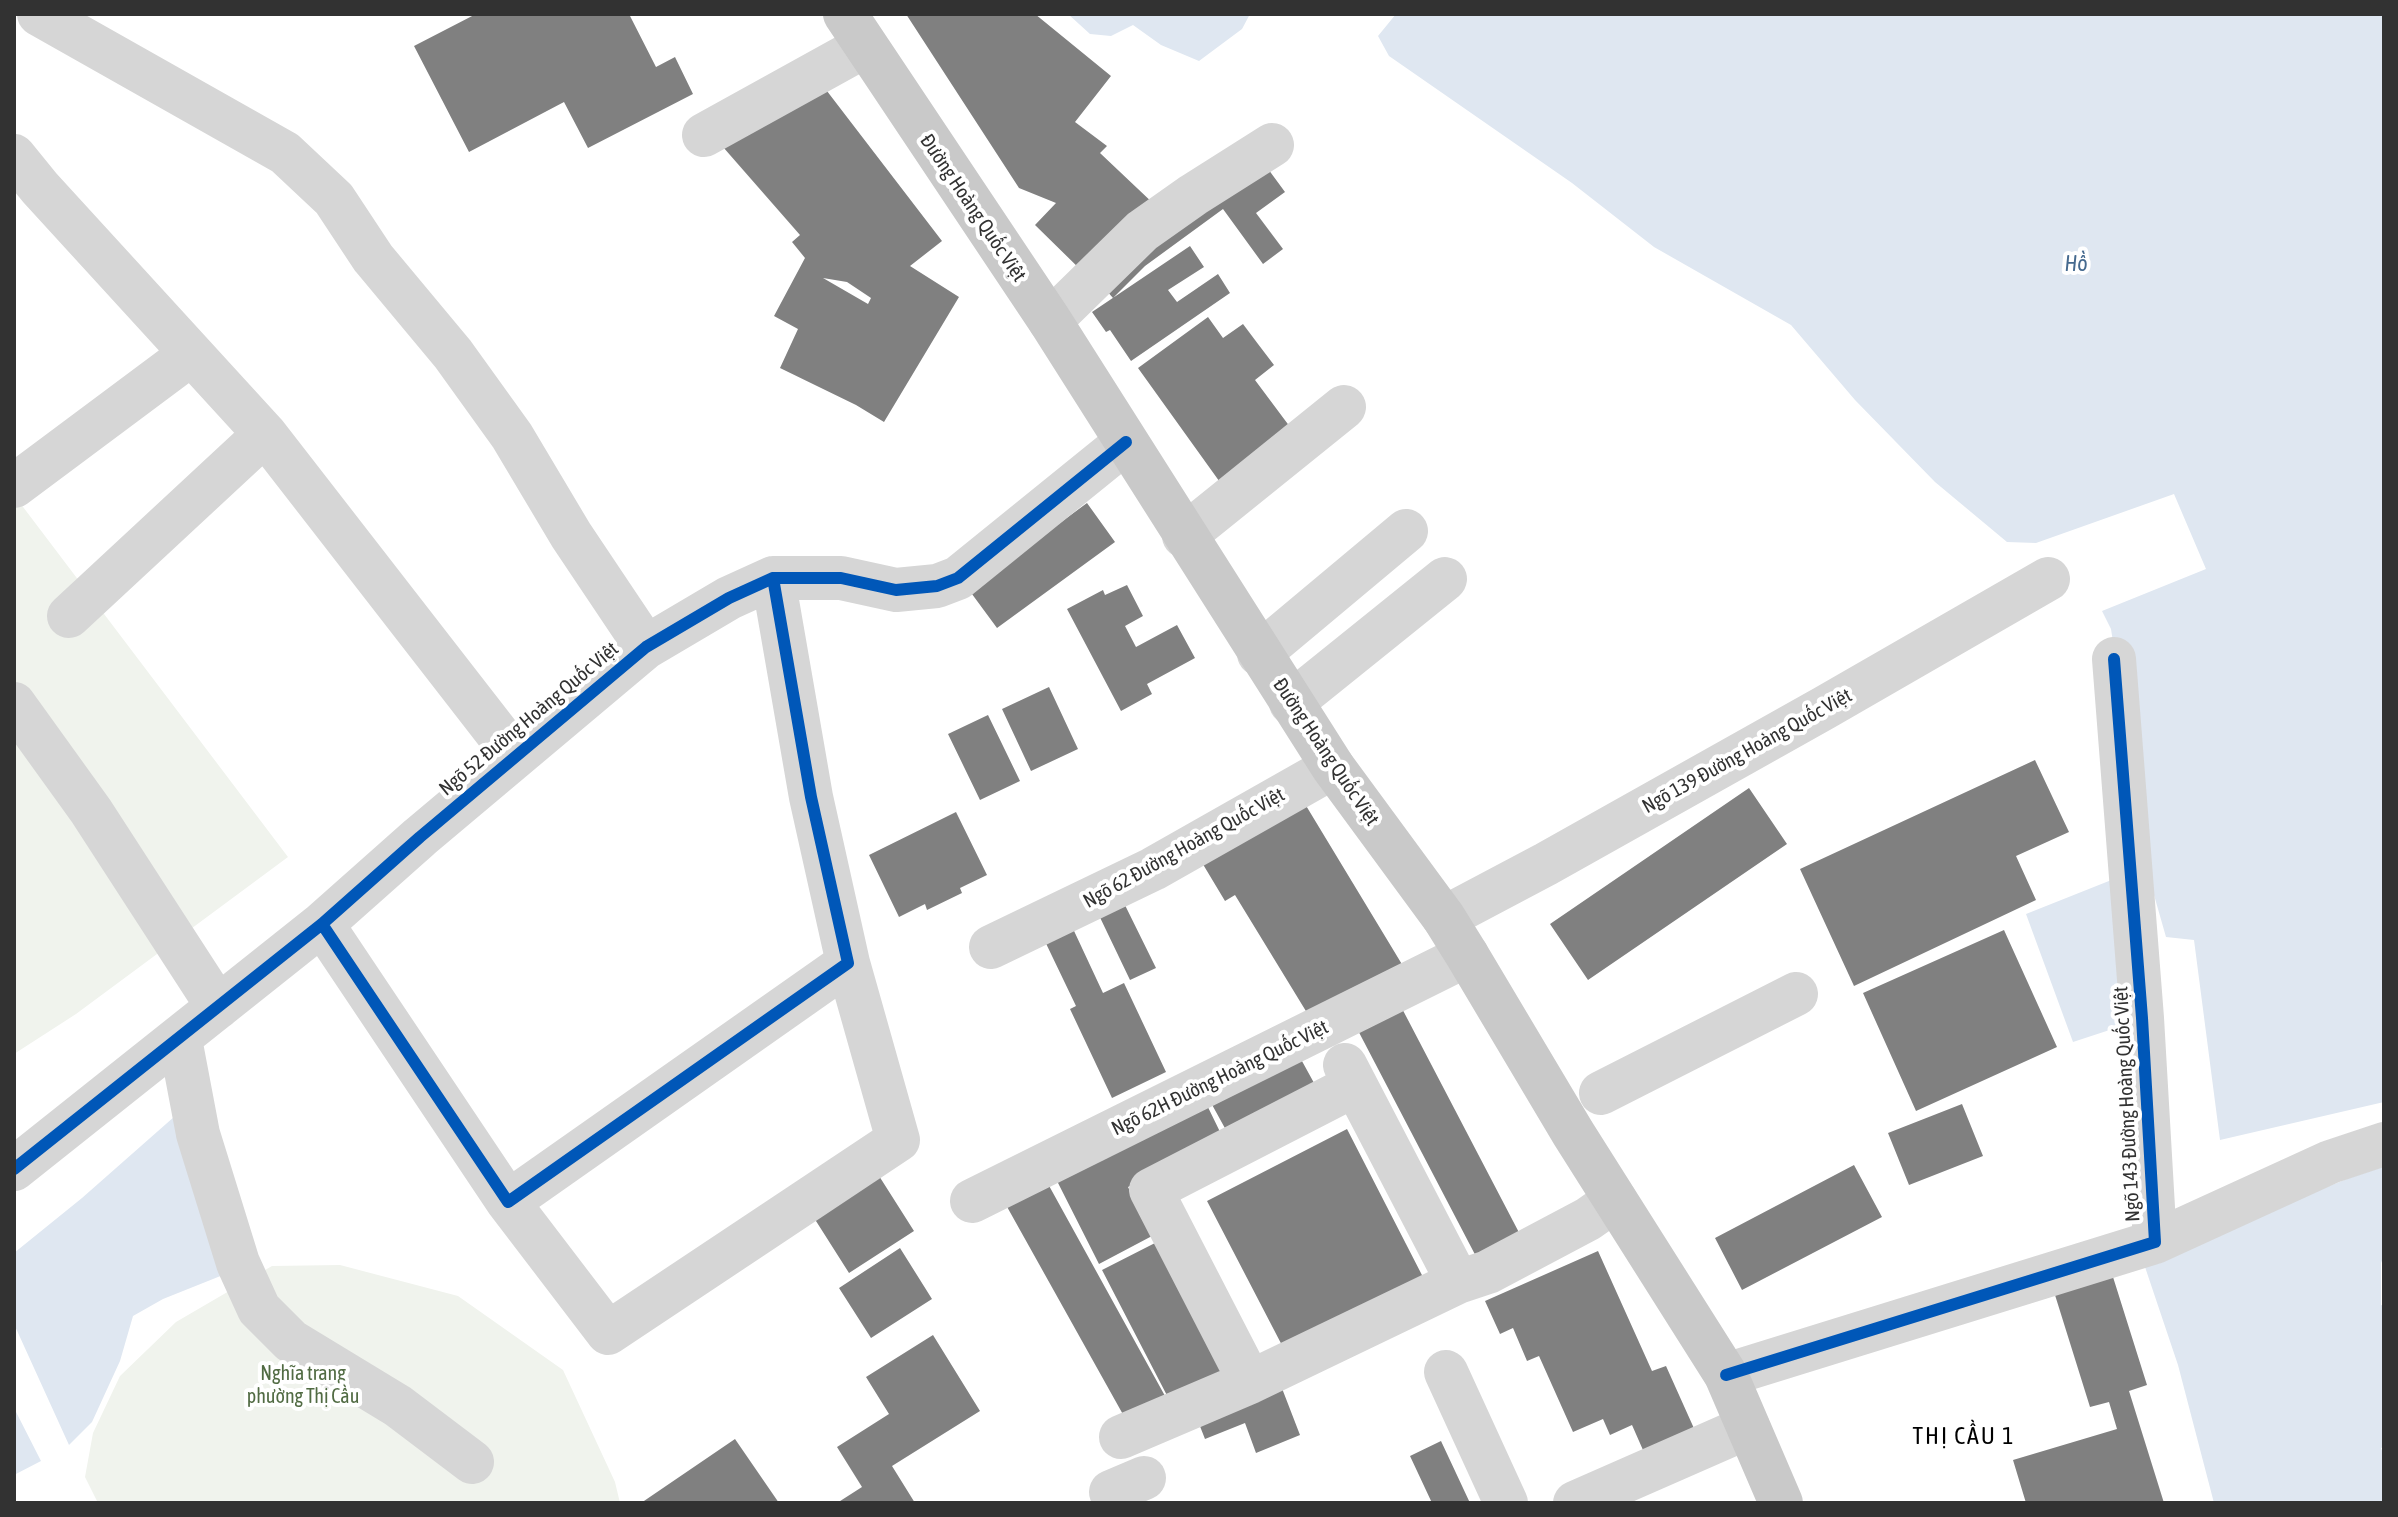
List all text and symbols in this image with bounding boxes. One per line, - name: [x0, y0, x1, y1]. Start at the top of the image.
- street label: Đường Hoàng Quốc Việt: [915, 130, 1031, 286]
- water label: Hồ: [2064, 251, 2088, 277]
- street label: Ngõ 52 Đường Hoàng Quốc Việt: [435, 637, 623, 801]
- street label: Đường Hoàng Quốc Việt: [1268, 674, 1384, 830]
- street label: Ngõ 139 Đường Hoàng Quốc Việt: [1638, 683, 1856, 819]
- street label: Ngõ 62 Đường Hoàng Quốc Việt: [1079, 783, 1289, 913]
- street label: Ngõ 143 Đường Hoàng Quốc Việt: [2109, 986, 2145, 1222]
- street label: Ngõ 62H Đường Hoàng Quốc Việt: [1108, 1015, 1332, 1141]
- park label: Nghĩa trang phường Thị Cầu: [247, 1362, 359, 1409]
- district label: THỊ CẦU 1: [1912, 1422, 2016, 1450]

